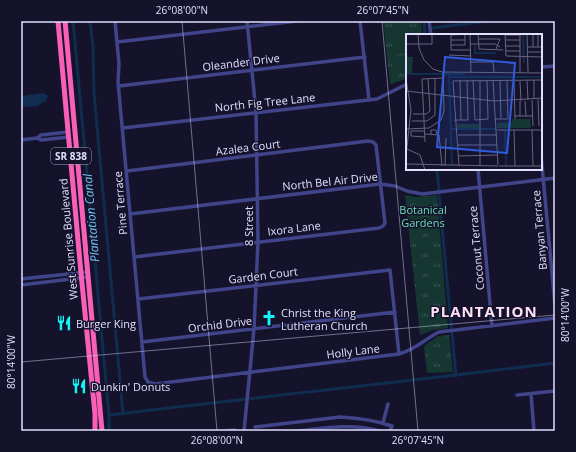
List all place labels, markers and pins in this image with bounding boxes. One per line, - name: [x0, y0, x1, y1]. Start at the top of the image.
- place label: Christ the King Lutheran Church: [281, 305, 367, 333]
- church icon: Christ the King Lutheran Church: [260, 309, 278, 327]
- restaurant icon: Burger King: [55, 314, 73, 332]
- place label: Burger King: [76, 316, 136, 331]
- restaurant icon: Dunkin' Donuts: [70, 377, 88, 395]
- place label: Dunkin' Donuts: [91, 379, 170, 394]

